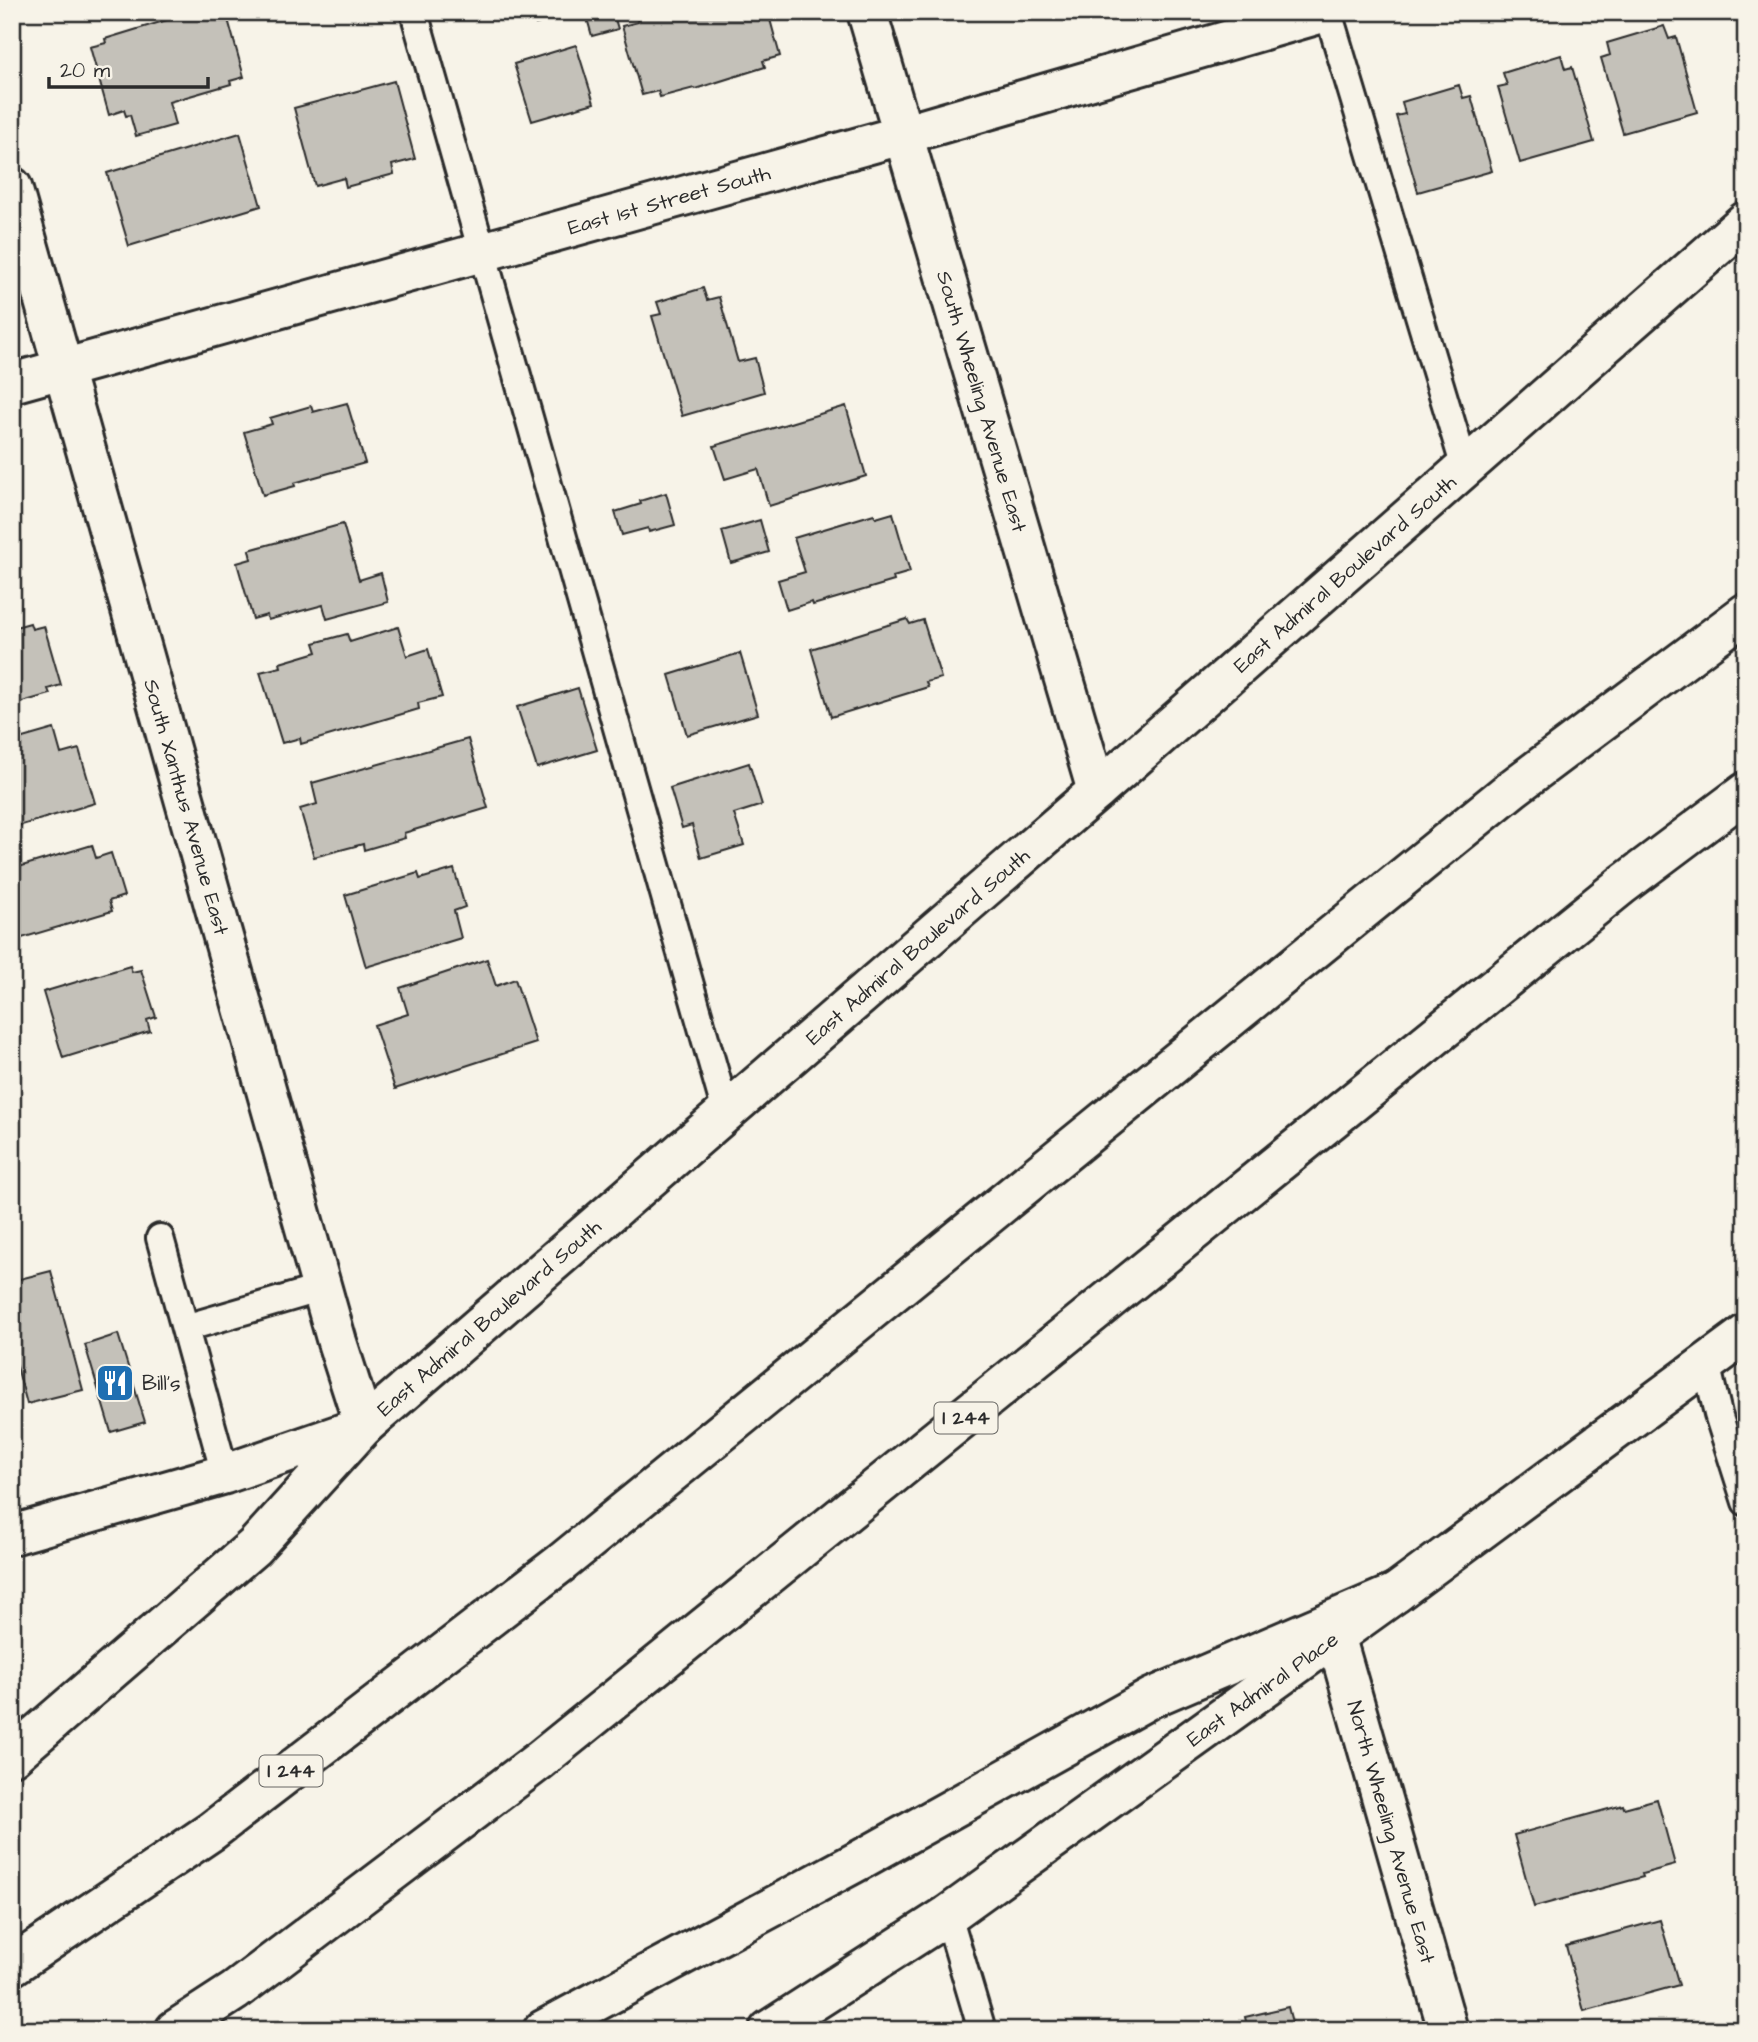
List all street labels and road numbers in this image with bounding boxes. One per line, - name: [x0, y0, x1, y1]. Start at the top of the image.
- street label: East 1st Street South: [564, 158, 774, 242]
- street label: South Wheeling Avenue East: [930, 267, 1034, 536]
- street label: East Admiral Boulevard South: [1227, 467, 1463, 679]
- street label: South Xanthus Avenue East: [137, 676, 236, 939]
- street label: East Admiral Boulevard South: [799, 841, 1036, 1052]
- street label: East Admiral Boulevard South: [371, 1212, 608, 1423]
- road number: I 244: [934, 1402, 998, 1434]
- street label: East Admiral Place: [1181, 1625, 1344, 1753]
- street label: North Wheeling Avenue East: [1340, 1697, 1443, 1967]
- road number: I 244: [260, 1756, 322, 1786]

